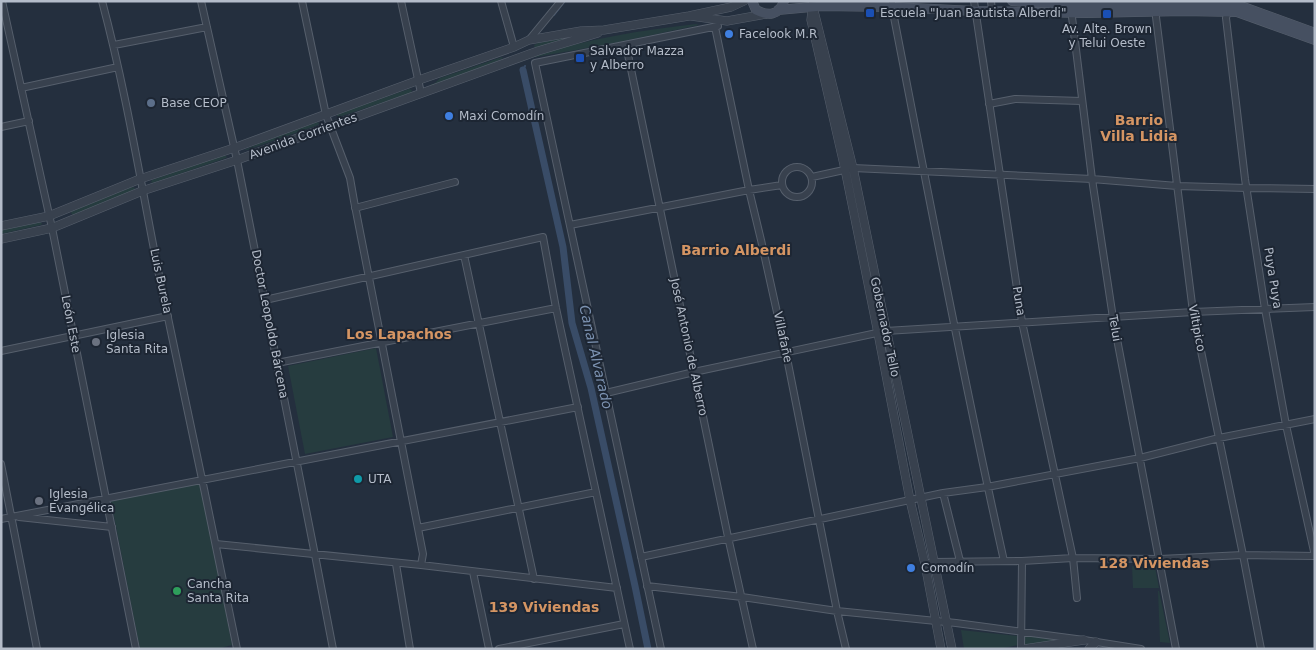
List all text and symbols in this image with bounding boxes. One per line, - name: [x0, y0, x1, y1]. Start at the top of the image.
- place label: Escuela "Juan Bautista Alberdi": [880, 6, 1066, 20]
- marker: Escuela "Juan Bautista Alberdi": [864, 7, 876, 19]
- marker: Av. Alte. Brown y Telui Oeste: [1101, 8, 1113, 20]
- place label: Av. Alte. Brown y Telui Oeste: [1062, 22, 1152, 50]
- place label: Facelook M.R: [739, 27, 817, 41]
- marker: Facelook M.R: [723, 28, 735, 40]
- place label: Salvador Mazza y Alberro: [590, 44, 684, 72]
- marker: Salvador Mazza y Alberro: [574, 52, 586, 64]
- place label: Base CEOP: [161, 96, 227, 110]
- marker: Base CEOP: [145, 97, 157, 109]
- place label: Maxi Comodín: [459, 109, 544, 123]
- street label: Avenida Corrientes: [247, 110, 359, 162]
- marker: Maxi Comodín: [443, 110, 455, 122]
- district label: Barrio Villa Lidia: [1100, 112, 1178, 144]
- district label: Barrio Alberdi: [681, 242, 791, 258]
- street label: Puya Puya: [1261, 246, 1285, 310]
- street label: Luis Burela: [147, 247, 175, 315]
- street label: Doctor Leopoldo Bárcena: [249, 248, 291, 400]
- street label: José Antonio de Alberro: [667, 276, 710, 417]
- street label: Gobernador Tello: [868, 276, 902, 378]
- street label: Puna: [1010, 285, 1028, 317]
- street label: León Este: [59, 294, 83, 354]
- water label: Canal Alvarado: [576, 303, 616, 411]
- street label: Viltipico: [1186, 303, 1208, 353]
- street label: Villafañe: [771, 310, 795, 364]
- street label: Telui: [1106, 313, 1124, 342]
- district label: Los Lapachos: [346, 326, 452, 342]
- place label: Iglesia Santa Rita: [106, 328, 168, 356]
- marker: Iglesia Santa Rita: [90, 336, 102, 348]
- place label: UTA: [368, 472, 392, 486]
- marker: UTA: [352, 473, 364, 485]
- place label: Iglesia Evangélica: [49, 487, 114, 515]
- marker: Iglesia Evangélica: [33, 495, 45, 507]
- district label: 128 Viviendas: [1099, 555, 1209, 571]
- place label: Comodín: [921, 561, 974, 575]
- marker: Comodín: [905, 562, 917, 574]
- place label: Cancha Santa Rita: [187, 577, 249, 605]
- marker: Cancha Santa Rita: [171, 585, 183, 597]
- district label: 139 Viviendas: [489, 599, 599, 615]

